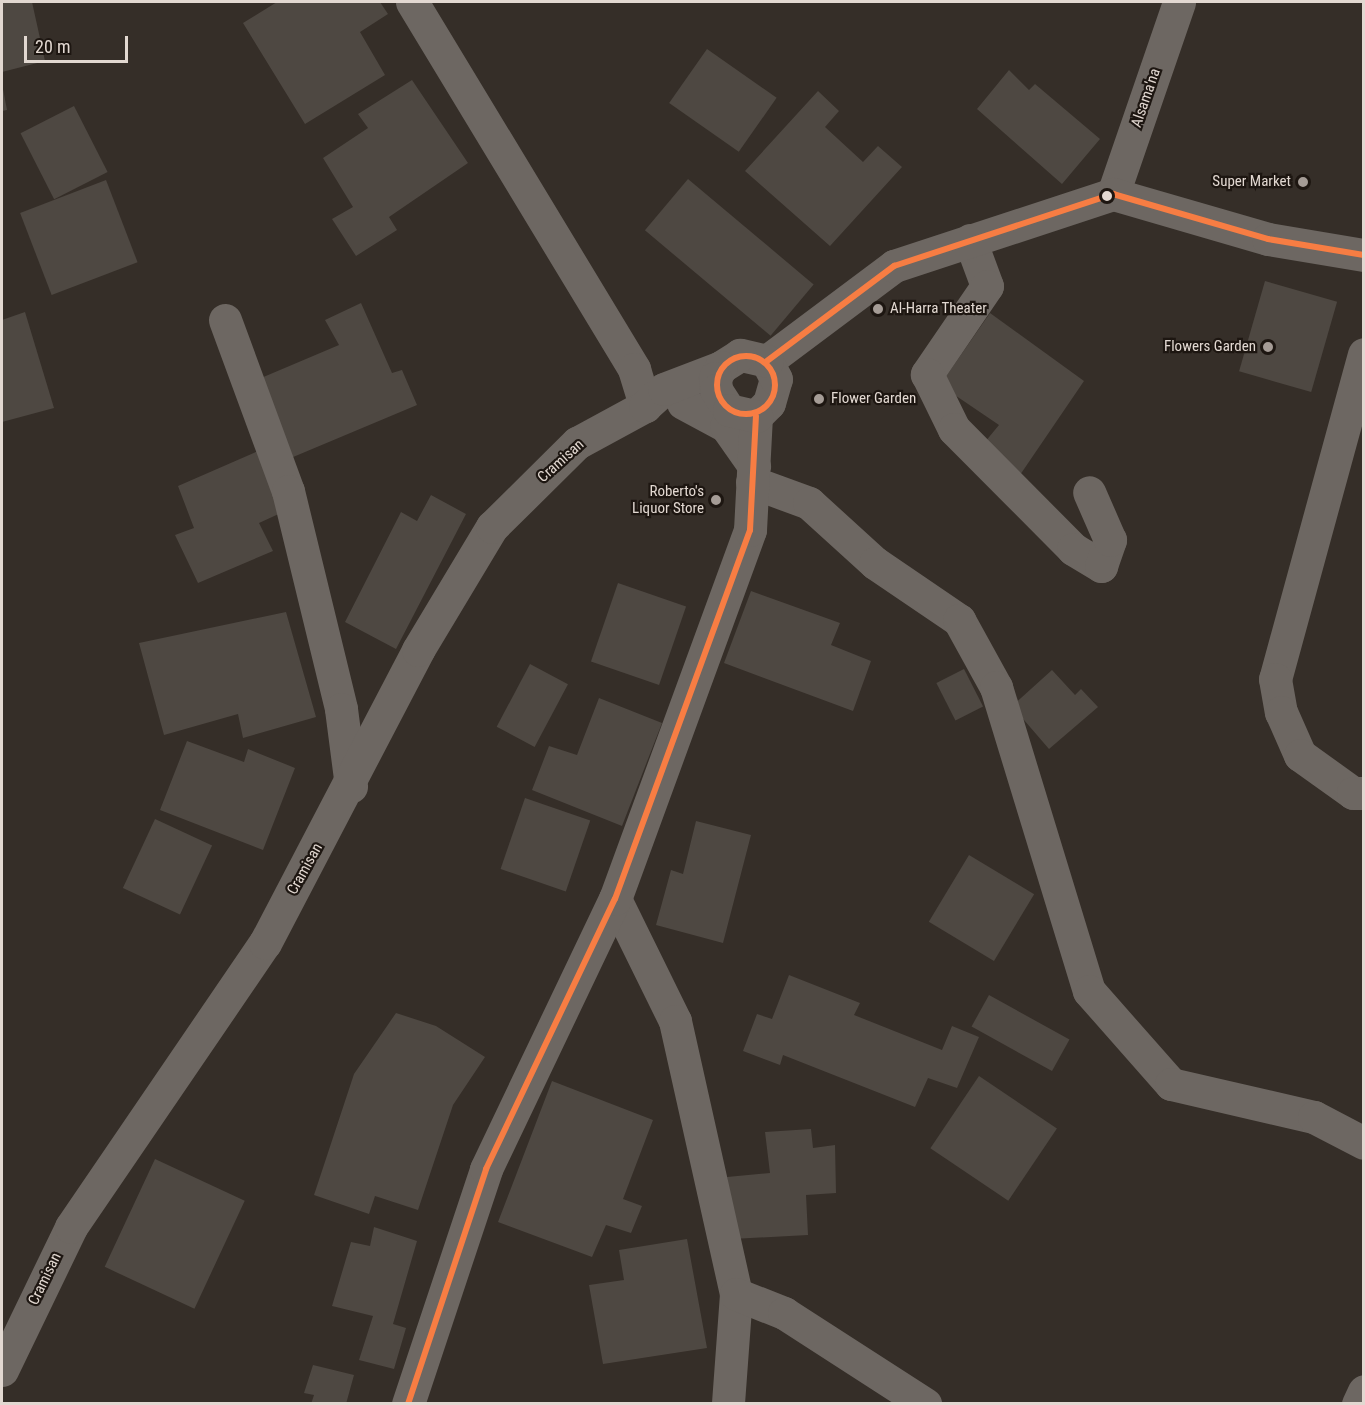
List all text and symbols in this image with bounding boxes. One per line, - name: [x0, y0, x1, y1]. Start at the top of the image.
- scale bar: [27, 24, 130, 62]
- text: 20 m: [35, 36, 70, 57]
- street label: Alsama'na: [1128, 66, 1164, 130]
- place label: Super Market: [1212, 173, 1291, 191]
- marker: Super Market: [1296, 175, 1310, 189]
- unlabelled marker: [1101, 190, 1113, 202]
- place label: Al-Harra Theater: [890, 300, 987, 318]
- marker: Al-Harra Theater: [871, 302, 885, 316]
- place label: Flowers Garden: [1164, 338, 1256, 356]
- marker: Flowers Garden: [1261, 340, 1275, 354]
- place label: Flower Garden: [831, 390, 916, 408]
- marker: Flower Garden: [812, 392, 826, 406]
- street label: Cramisan: [534, 436, 588, 486]
- place label: Roberto's Liquor Store: [632, 482, 704, 517]
- marker: Roberto's Liquor Store: [709, 493, 723, 507]
- street label: Cramisan: [284, 840, 326, 898]
- street label: Cramisan: [25, 1250, 65, 1308]

